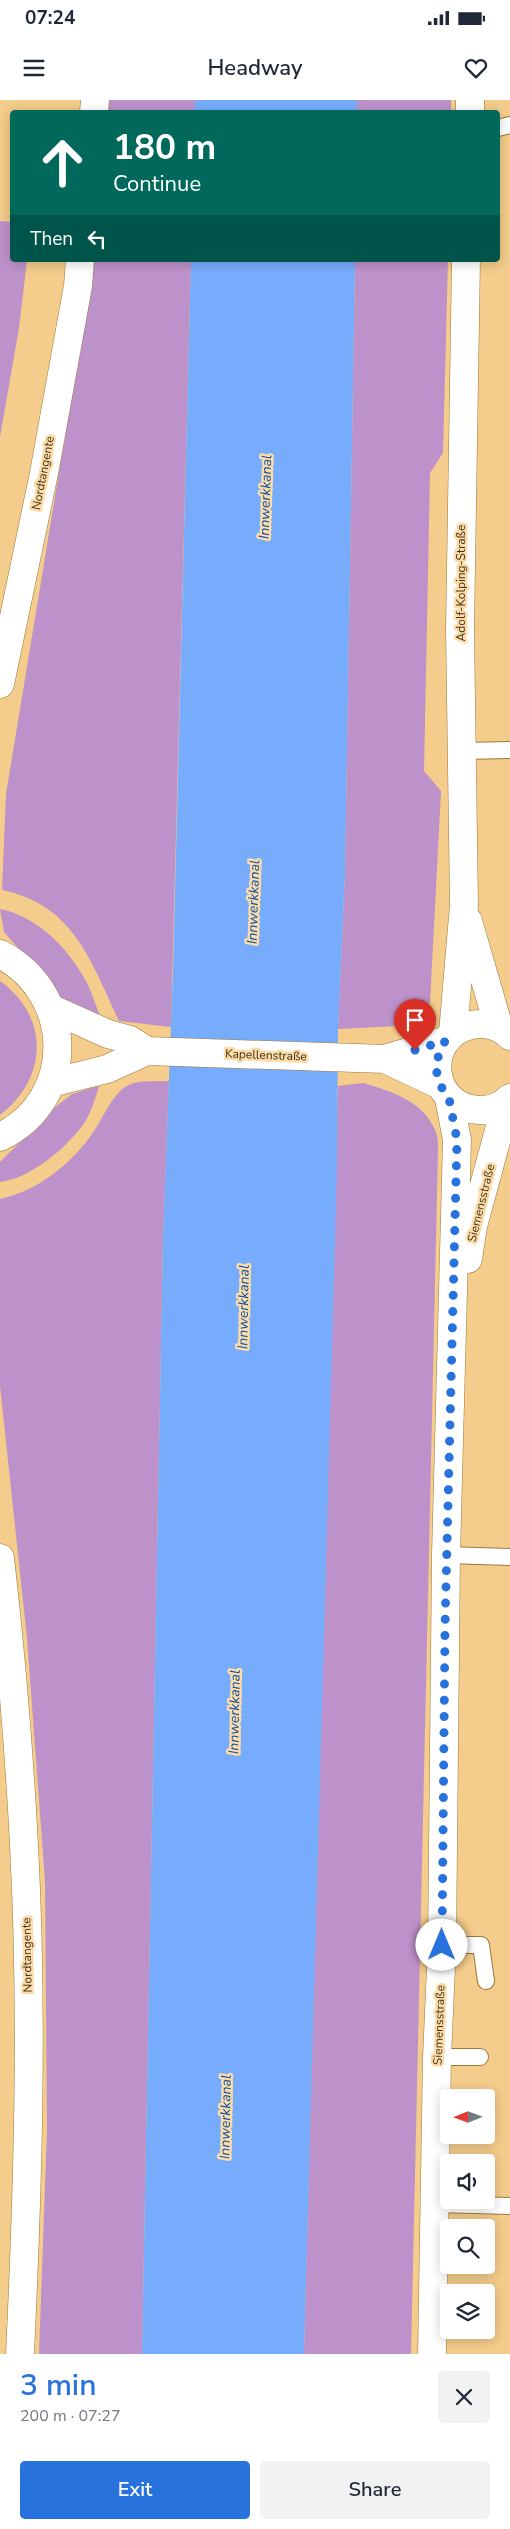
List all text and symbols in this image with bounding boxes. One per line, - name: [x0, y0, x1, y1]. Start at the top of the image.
- text: 07:24: [25, 5, 75, 31]
- text: Headway: [207, 53, 303, 83]
- icon: menu: [20, 54, 48, 82]
- icon: heart: [462, 54, 490, 82]
- text: 180 m: [113, 124, 216, 171]
- icon: ahead: [30, 130, 95, 195]
- text: Continue: [113, 169, 201, 199]
- icon: left: [83, 225, 111, 253]
- text: Then: [30, 226, 73, 252]
- street label: Nordtangente: [28, 435, 58, 511]
- water label: Innwerkkanal: [255, 454, 276, 540]
- street label: Adolf-Kolping-Straße: [453, 525, 469, 641]
- water label: Innwerkkanal: [243, 859, 264, 945]
- pin: [394, 999, 436, 1050]
- icon: arrive: [401, 1006, 429, 1034]
- street label: Kapellenstraße: [225, 1046, 307, 1064]
- street label: Siemensstraße: [464, 1162, 498, 1244]
- water label: Innwerkkanal: [233, 1265, 254, 1349]
- water label: Innwerkkanal: [224, 1670, 245, 1754]
- street label: Nordtangente: [18, 1917, 36, 1993]
- position arrow: [415, 1918, 467, 1970]
- street label: Siemensstraße: [430, 1985, 448, 2065]
- water label: Innwerkkanal: [215, 2075, 236, 2159]
- north arrow: [440, 2089, 495, 2144]
- map controls: [440, 2089, 495, 2339]
- button: sound: [440, 2154, 495, 2209]
- button: search: [440, 2219, 495, 2274]
- button: layers: [440, 2284, 495, 2339]
- text: 3 min: [20, 2365, 96, 2406]
- button: close: [438, 2371, 490, 2423]
- text: 200 m · 07:27: [20, 2405, 121, 2427]
- button: Exit: [20, 2461, 250, 2519]
- button: Share: [260, 2461, 490, 2519]

